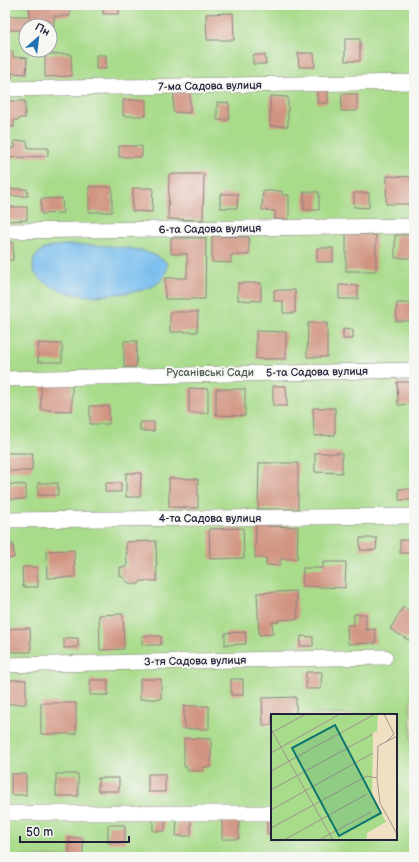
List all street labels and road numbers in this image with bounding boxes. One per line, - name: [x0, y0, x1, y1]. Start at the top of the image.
- street label: 7-ма Садова вулиця: [158, 79, 262, 93]
- street label: 6-та Садова вулиця: [159, 222, 261, 236]
- street label: 5-та Садова вулиця: [266, 365, 368, 379]
- street label: 4-та Садова вулиця: [159, 512, 261, 525]
- street label: 3-тя Садова вулиця: [144, 654, 246, 668]

